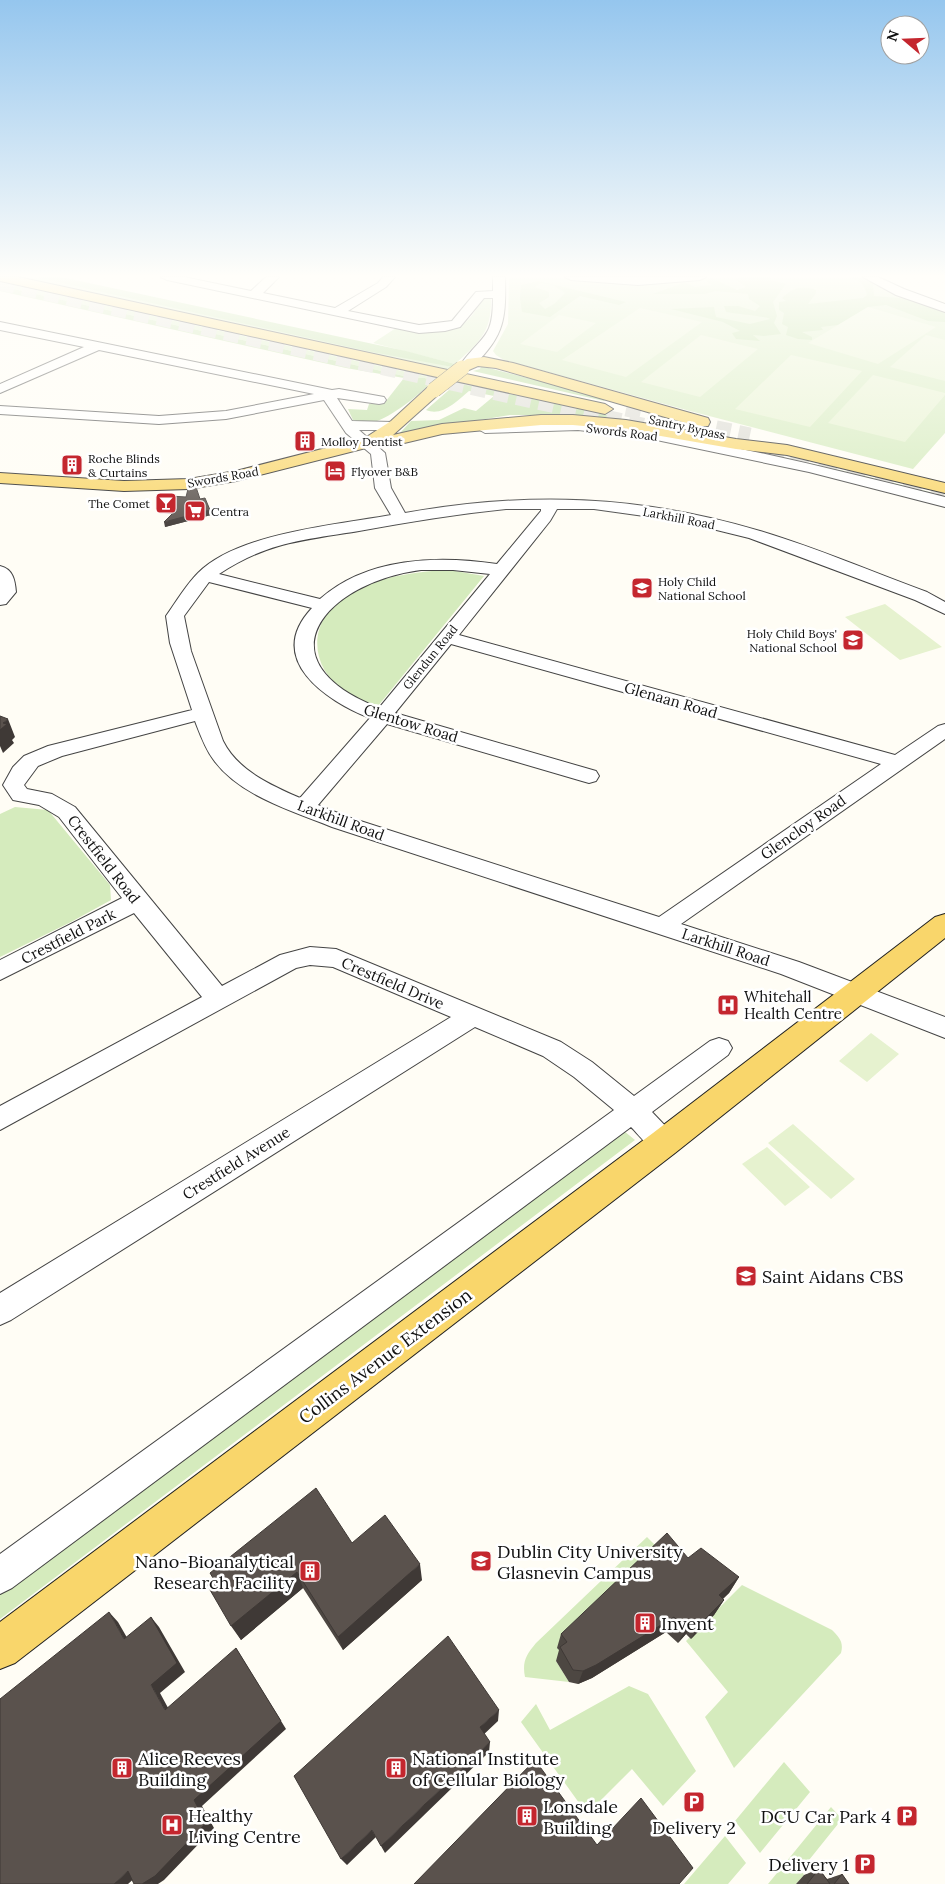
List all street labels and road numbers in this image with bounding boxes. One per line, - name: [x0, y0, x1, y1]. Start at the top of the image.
- street label: Santry Bypass: [647, 412, 727, 443]
- street label: Swords Road: [585, 420, 659, 444]
- street label: Swords Road: [186, 463, 260, 491]
- street label: Larkhill Road: [642, 504, 716, 532]
- street label: Glendun Road: [399, 622, 461, 692]
- street label: Glenaan Road: [622, 678, 720, 722]
- street label: Glentow Road: [361, 700, 461, 746]
- street label: Glencloy Road: [757, 790, 849, 863]
- street label: Larkhill Road: [295, 795, 387, 845]
- street label: Crestfield Road: [64, 811, 144, 907]
- street label: Crestfield Park: [18, 904, 118, 968]
- street label: Larkhill Road: [680, 924, 772, 970]
- street label: Crestfield Drive: [339, 953, 447, 1013]
- street label: Crestfield Avenue: [179, 1122, 293, 1204]
- street label: Collins Avenue Extension: [294, 1283, 476, 1429]

